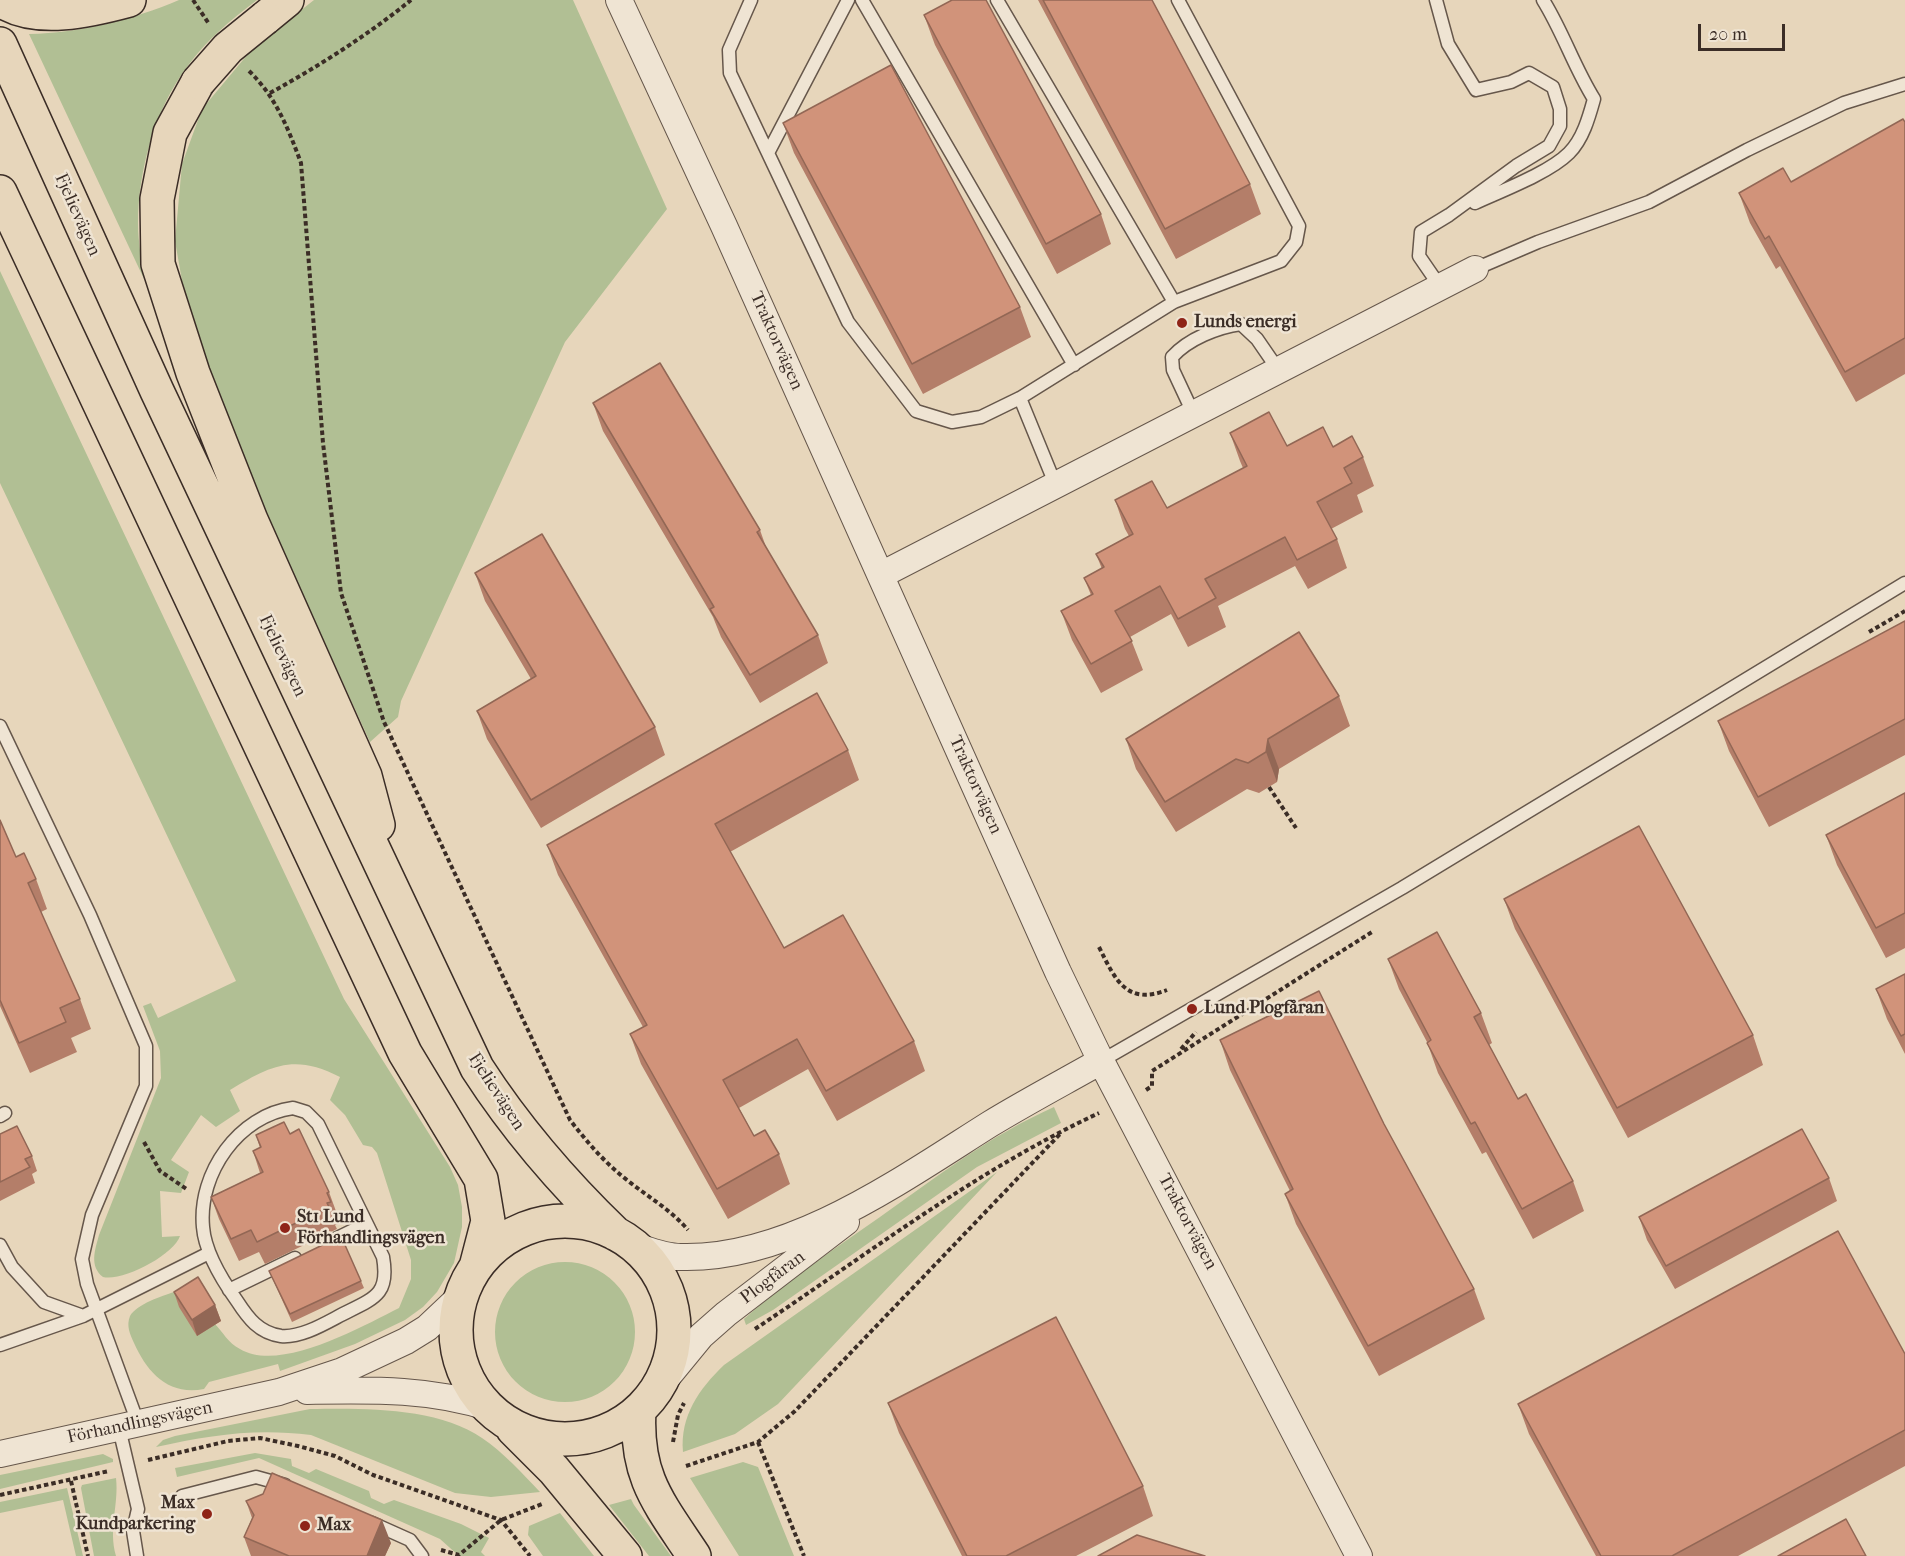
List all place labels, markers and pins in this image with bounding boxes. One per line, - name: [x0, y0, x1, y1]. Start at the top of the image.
- place label: Lunds energi: [1194, 312, 1296, 334]
- marker: Lunds energi: [1175, 316, 1189, 330]
- place label: Lund Plogfåran: [1204, 998, 1324, 1020]
- marker: Lund Plogfåran: [1185, 1002, 1199, 1016]
- place label: St1 Lund Förhandlingsvägen: [297, 1207, 445, 1250]
- marker: St1 Lund Förhandlingsvägen: [278, 1221, 292, 1235]
- place label: Max Kundparkering: [75, 1493, 195, 1536]
- marker: Max Kundparkering: [200, 1507, 214, 1521]
- place label: Max: [317, 1515, 351, 1537]
- marker: Max: [298, 1519, 312, 1533]

